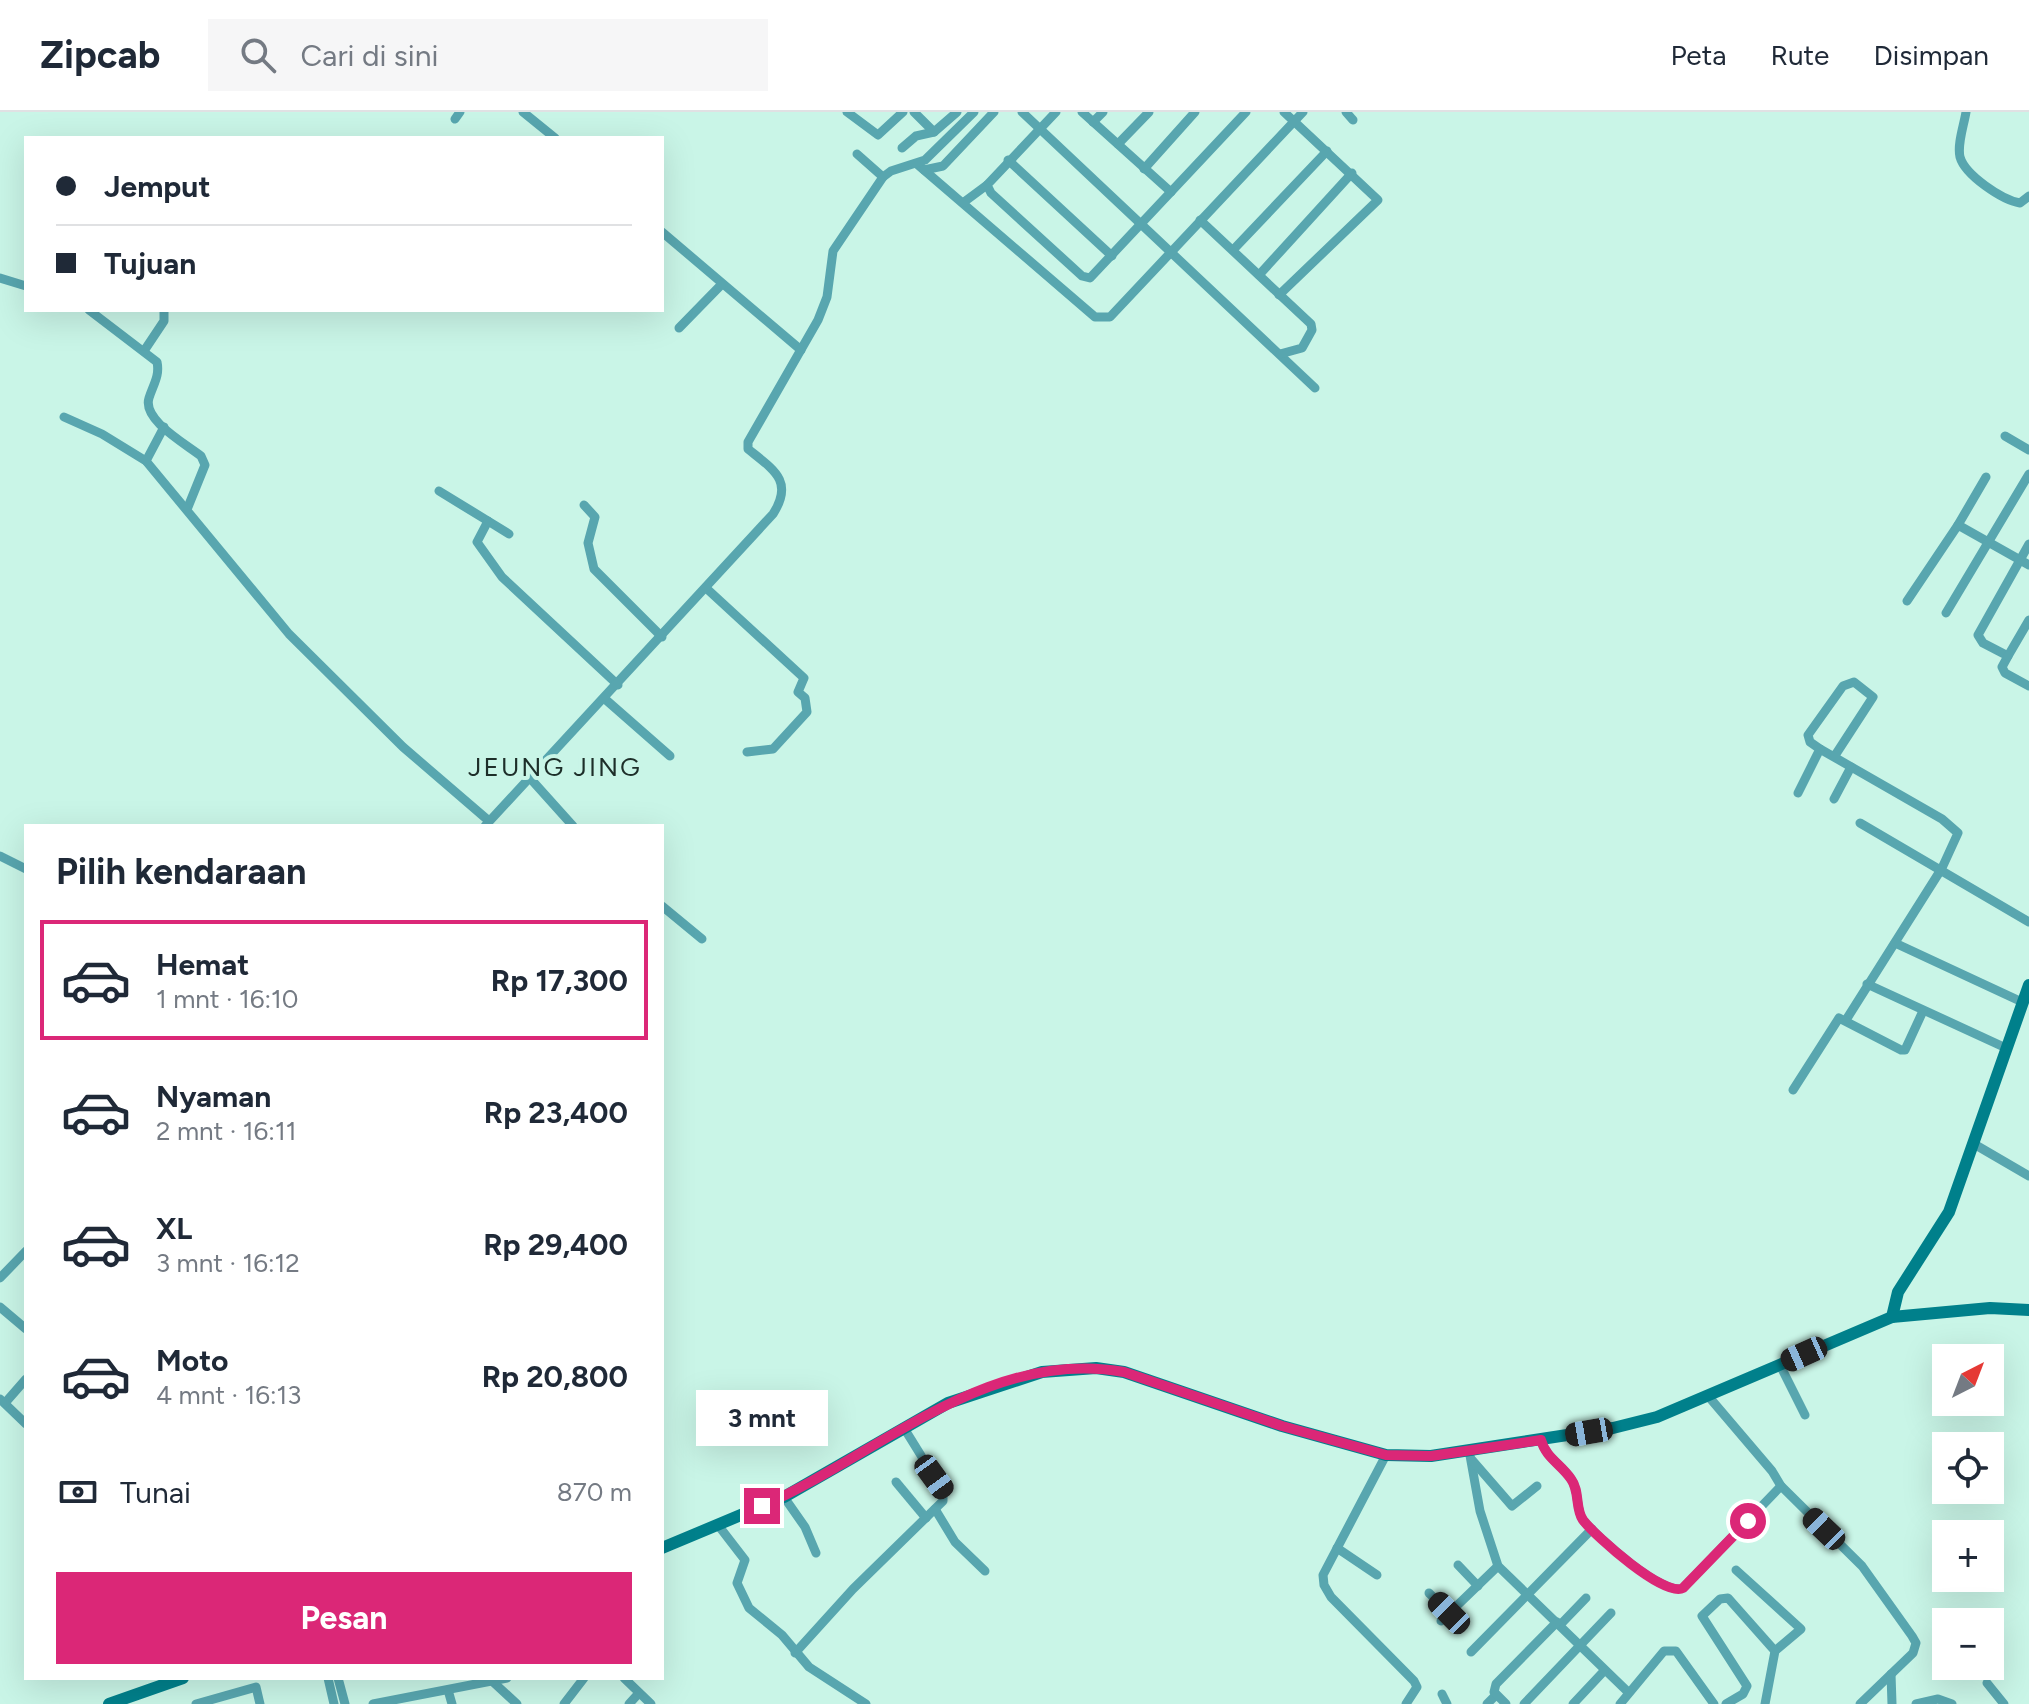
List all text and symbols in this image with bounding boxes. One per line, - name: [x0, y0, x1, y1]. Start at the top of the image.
- search box: [208, 19, 768, 91]
- text: Zipcab: [40, 32, 160, 78]
- icon: search: [236, 33, 280, 77]
- text: Cari di sini: [300, 37, 439, 74]
- text: Peta: [1670, 38, 1726, 72]
- text: Rute: [1770, 38, 1829, 72]
- text: Disimpan: [1873, 38, 1989, 72]
- text: Jemput: [104, 168, 210, 205]
- text: Tujuan: [104, 245, 196, 282]
- district label: JEUNG JING: [468, 751, 642, 783]
- text: Pilih kendaraan: [56, 850, 306, 893]
- icon: car: [60, 944, 132, 1016]
- text: Hemat: [156, 946, 249, 983]
- text: Rp 17,300: [491, 962, 628, 999]
- text: 1 mnt · 16:10: [156, 983, 299, 1015]
- icon: car: [60, 1076, 132, 1148]
- text: Nyaman: [156, 1078, 271, 1115]
- text: Rp 23,400: [484, 1094, 628, 1131]
- text: 2 mnt · 16:11: [156, 1115, 296, 1147]
- icon: car: [60, 1208, 132, 1280]
- text: XL: [156, 1210, 192, 1247]
- text: Rp 29,400: [483, 1226, 628, 1263]
- text: 3 mnt · 16:12: [156, 1247, 300, 1279]
- car: [1777, 1333, 1831, 1375]
- icon: car: [60, 1340, 132, 1412]
- text: Moto: [156, 1342, 228, 1379]
- north arrow: [1932, 1344, 2004, 1416]
- map controls: [1932, 1344, 2004, 1680]
- text: Rp 20,800: [482, 1358, 628, 1395]
- text: 4 mnt · 16:13: [156, 1379, 301, 1411]
- callout: 3 mnt: [696, 1390, 828, 1446]
- text: 3 mnt: [728, 1402, 796, 1434]
- car: [1563, 1416, 1615, 1448]
- button: locate: [1932, 1432, 2004, 1504]
- car: [910, 1451, 958, 1503]
- icon: cash: [56, 1470, 100, 1514]
- text: Tunai: [120, 1474, 191, 1511]
- text: 870 m: [557, 1476, 632, 1508]
- route end: [744, 1488, 780, 1524]
- route start: [1730, 1503, 1766, 1539]
- car: [1798, 1504, 1850, 1554]
- button: +: [1932, 1520, 2004, 1592]
- button: Pesan: [56, 1572, 632, 1664]
- car: [1424, 1588, 1474, 1638]
- button: −: [1932, 1608, 2004, 1680]

